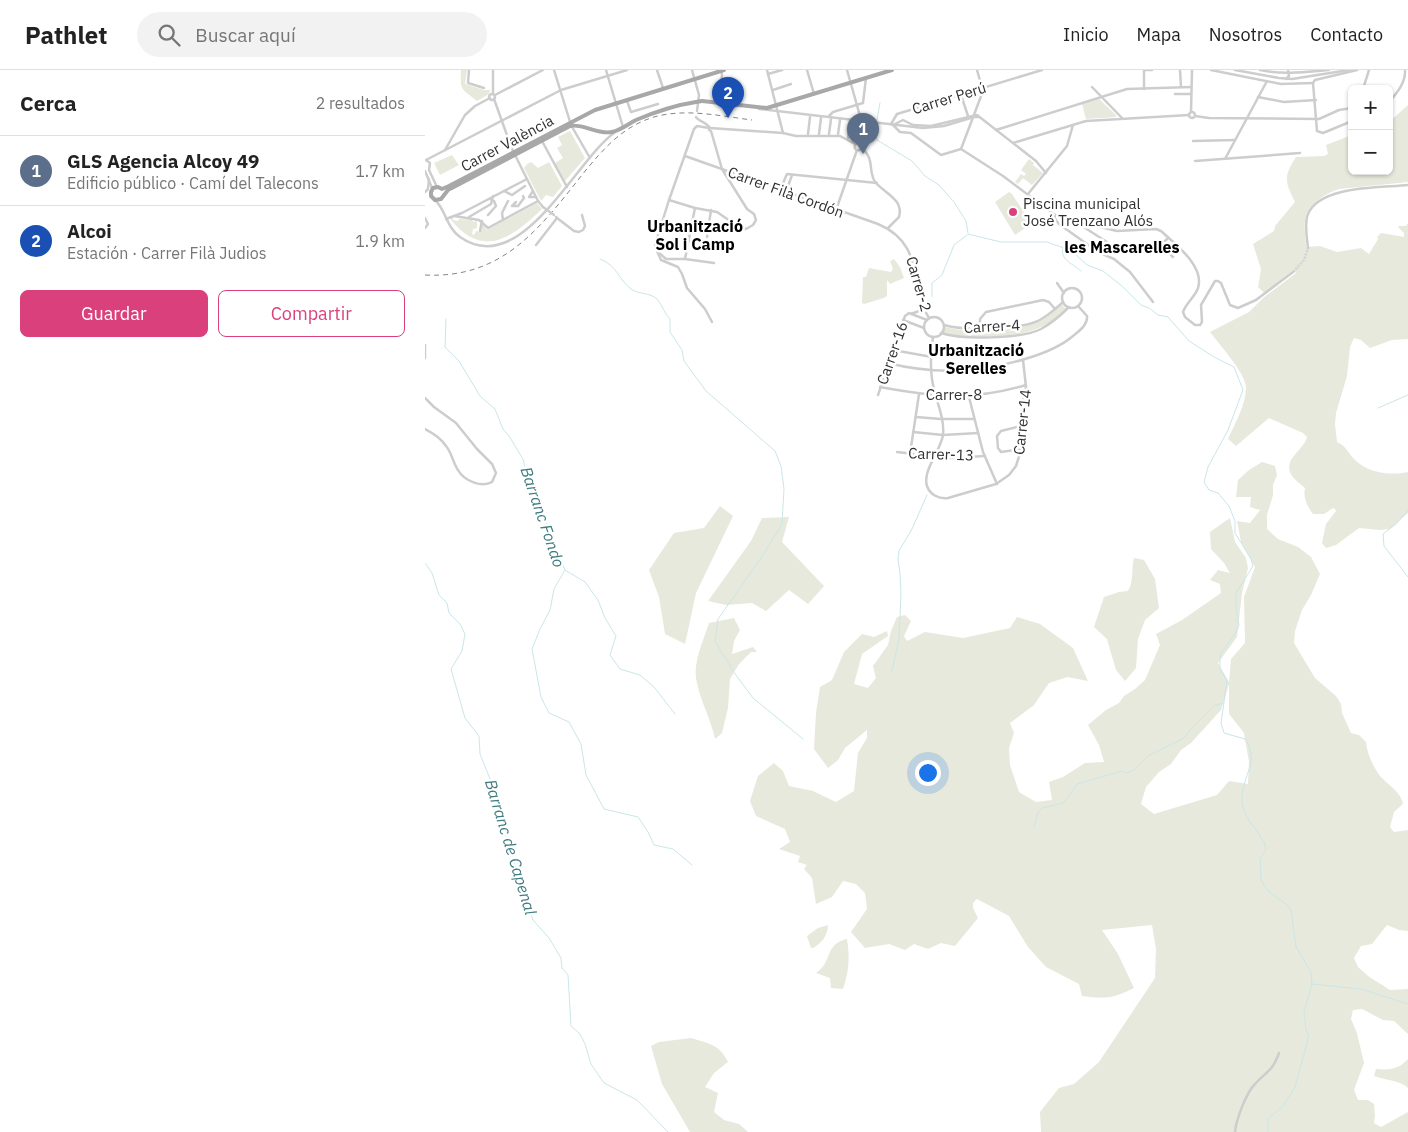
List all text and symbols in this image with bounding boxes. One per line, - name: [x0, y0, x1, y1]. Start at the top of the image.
- search box: [137, 12, 487, 57]
- text: Pathlet: [25, 19, 107, 51]
- icon: search: [155, 21, 183, 49]
- text: Buscar aquí: [195, 23, 296, 47]
- text: Inicio: [1063, 23, 1109, 46]
- text: Mapa: [1137, 23, 1181, 46]
- text: Nosotros: [1209, 23, 1282, 46]
- text: Contacto: [1310, 23, 1383, 46]
- pin: 2: [712, 77, 744, 118]
- street label: Carrer Perú: [910, 78, 988, 118]
- map controls: [1348, 85, 1393, 175]
- button: +: [1348, 85, 1393, 130]
- text: Cerca: [20, 89, 77, 117]
- text: 2 resultados: [316, 93, 405, 113]
- street label: Carrer València: [457, 111, 557, 175]
- pin: 1: [847, 113, 879, 154]
- button: −: [1348, 130, 1393, 175]
- text: GLS Agencia Alcoy 49: [67, 149, 259, 173]
- text: 1: [31, 161, 41, 181]
- text: 1.7 km: [355, 161, 405, 181]
- street label: Carrer Filà Cordón: [725, 162, 847, 222]
- text: Edificio público · Camí del Talecons: [67, 173, 319, 193]
- place label: Piscina municipal José Trenzano Alós: [1023, 194, 1153, 230]
- marker: Piscina municipal José Trenzano Alós: [1007, 206, 1019, 218]
- district label: Urbanització Sol i Camp: [647, 216, 743, 254]
- text: Alcoi: [67, 219, 112, 243]
- text: 2: [31, 231, 41, 251]
- text: 1.9 km: [355, 231, 405, 251]
- district label: les Mascarelles: [1064, 237, 1180, 257]
- text: Estación · Carrer Filà Judios: [67, 243, 267, 263]
- street label: Carrer-2: [902, 254, 936, 314]
- button: Guardar: [20, 290, 208, 337]
- button: Compartir: [218, 290, 405, 337]
- street label: Carrer-4: [963, 315, 1021, 337]
- street label: Carrer-16: [872, 319, 912, 387]
- district label: Urbanització Serelles: [928, 340, 1024, 378]
- street label: Carrer-8: [926, 385, 982, 404]
- street label: Carrer-14: [1009, 388, 1035, 456]
- street label: Carrer-13: [908, 443, 974, 465]
- water label: Barranc Fondo: [516, 464, 570, 570]
- your location: [915, 760, 941, 786]
- water label: Barranc de Capenal: [481, 777, 541, 918]

